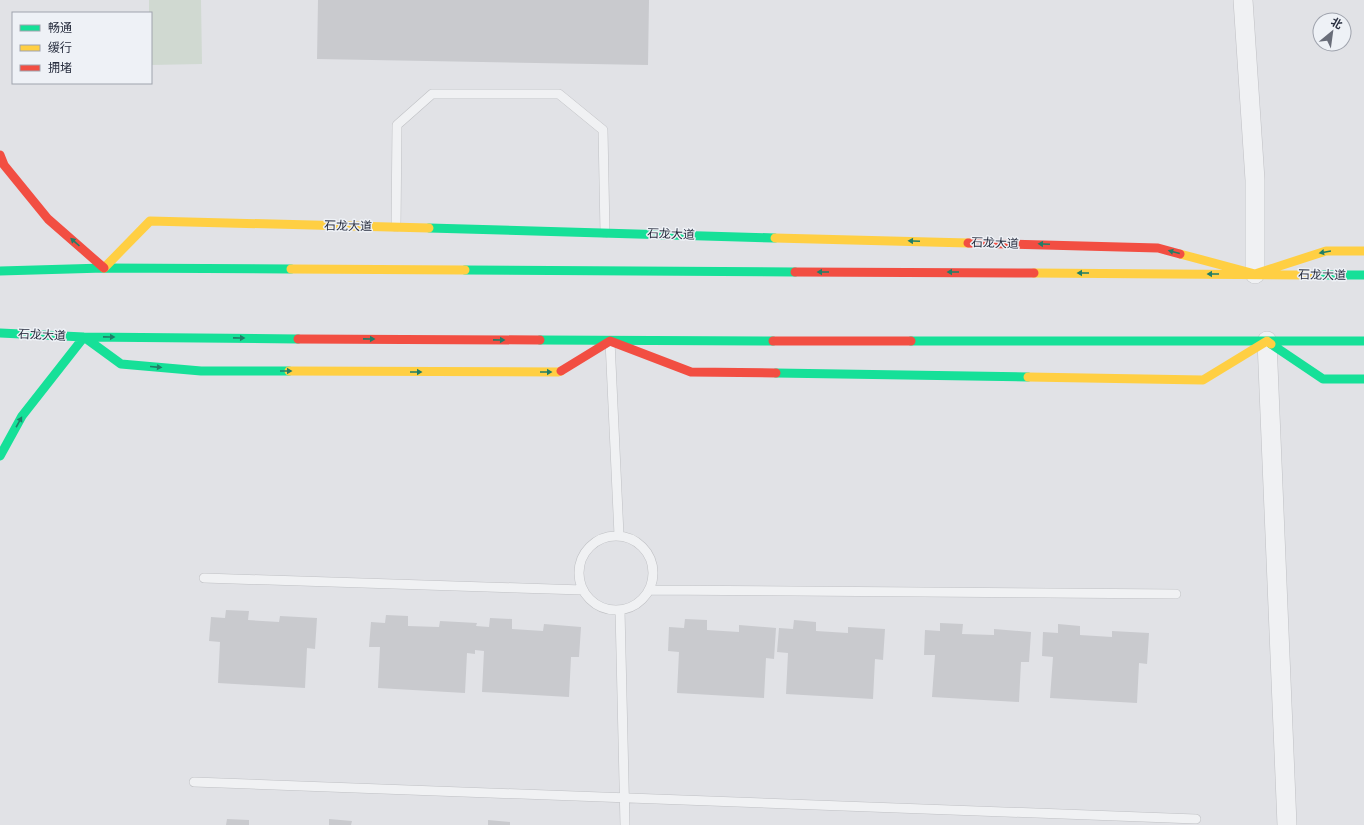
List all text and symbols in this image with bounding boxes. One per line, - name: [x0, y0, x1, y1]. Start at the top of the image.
- legend: [12, 12, 152, 84]
- north arrow: [1312, 12, 1352, 52]
- text: 北: [1329, 14, 1345, 31]
- text: 畅通: [48, 20, 72, 35]
- text: 缓行: [48, 40, 72, 55]
- text: 拥堵: [48, 60, 72, 75]
- street label: 石龙大道: [324, 218, 372, 233]
- street label: 石龙大道: [647, 225, 695, 242]
- street label: 石龙大道: [971, 234, 1019, 251]
- one-way arrow: [70, 238, 81, 247]
- one-way arrow: [907, 238, 920, 244]
- one-way arrow: [1038, 241, 1050, 248]
- one-way arrow: [1167, 249, 1179, 255]
- one-way arrow: [1319, 249, 1331, 255]
- street label: 石龙大道: [1298, 267, 1346, 282]
- one-way arrow: [816, 269, 829, 275]
- one-way arrow: [946, 269, 959, 275]
- one-way arrow: [1076, 270, 1089, 276]
- one-way arrow: [1206, 271, 1219, 277]
- street label: 石龙大道: [18, 326, 66, 343]
- one-way arrow: [103, 334, 116, 340]
- one-way arrow: [233, 335, 246, 341]
- one-way arrow: [363, 336, 376, 342]
- one-way arrow: [493, 337, 506, 343]
- one-way arrow: [150, 363, 162, 370]
- one-way arrow: [280, 368, 293, 374]
- one-way arrow: [410, 369, 423, 375]
- one-way arrow: [540, 369, 553, 375]
- one-way arrow: [15, 416, 22, 428]

